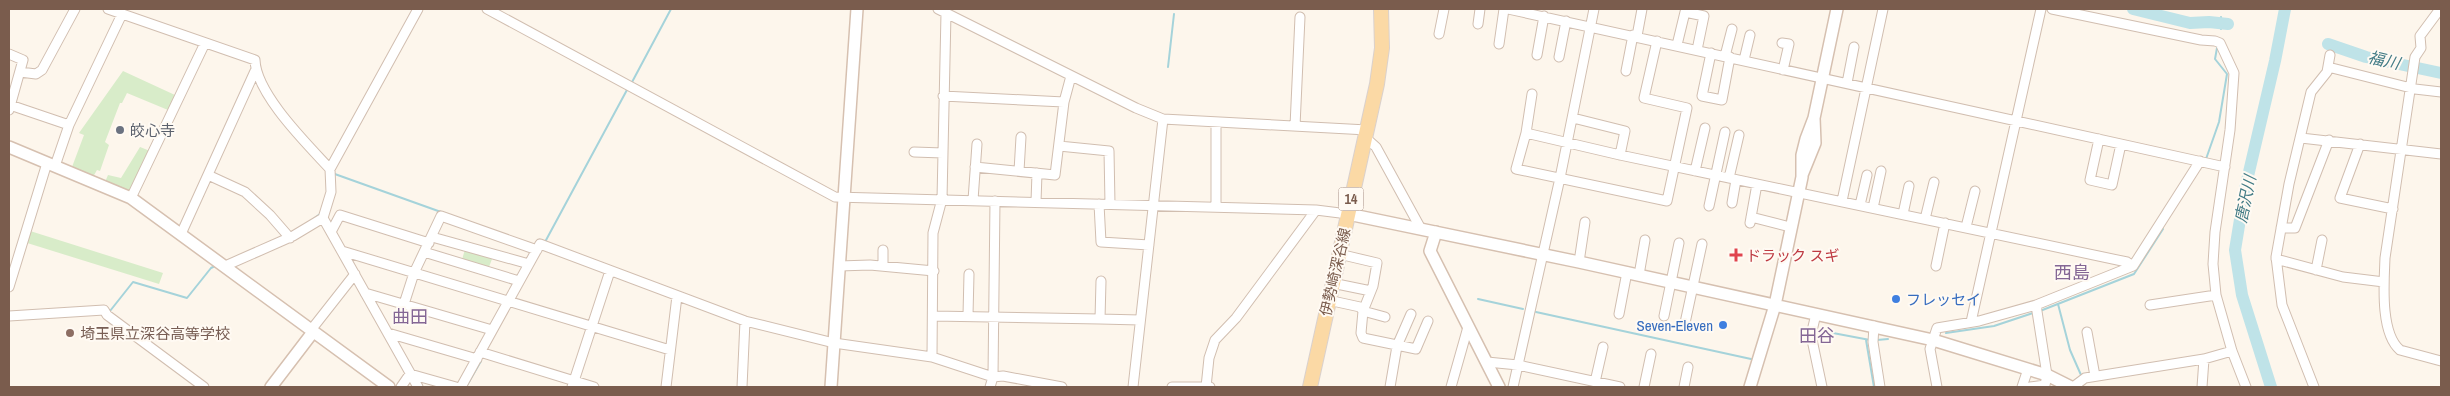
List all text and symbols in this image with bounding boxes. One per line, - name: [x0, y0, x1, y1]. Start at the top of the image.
- water label: 福川: [2366, 46, 2404, 75]
- place label: 皎心寺: [130, 120, 175, 141]
- marker: 皎心寺: [114, 124, 126, 136]
- water label: 唐沢川: [2229, 171, 2261, 225]
- road number: 14: [1338, 188, 1364, 210]
- street label: 伊勢崎深谷線: [1315, 226, 1355, 318]
- place label: ドラック スギ: [1746, 245, 1839, 266]
- marker: ドラック スギ: [1730, 249, 1742, 261]
- district label: 西島: [2054, 260, 2090, 285]
- place label: フレッセイ: [1906, 289, 1981, 310]
- marker: フレッセイ: [1890, 293, 1902, 305]
- district label: 曲田: [392, 304, 428, 329]
- place label: Seven-Eleven: [1636, 315, 1713, 336]
- marker: Seven-Eleven: [1717, 319, 1729, 331]
- place label: 埼玉県立深谷高等学校: [80, 323, 230, 344]
- district label: 田谷: [1799, 323, 1835, 348]
- marker: 埼玉県立深谷高等学校: [64, 327, 76, 339]

